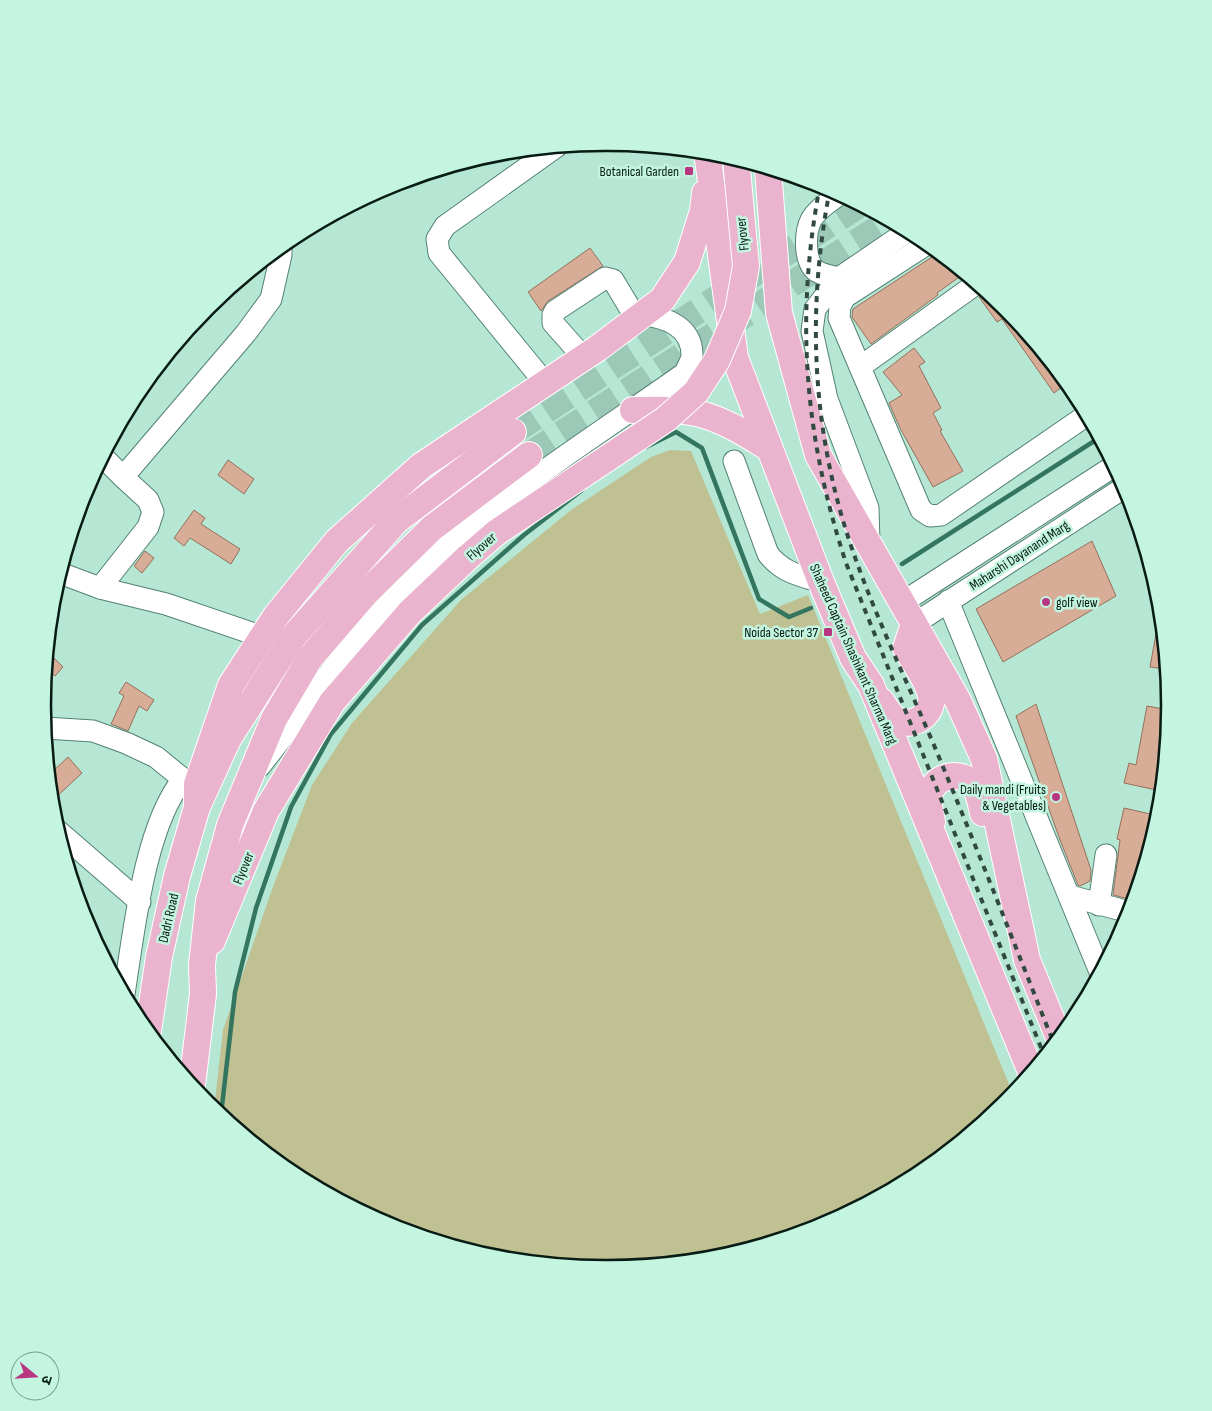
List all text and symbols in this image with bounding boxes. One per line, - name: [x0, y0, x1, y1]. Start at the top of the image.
- place label: Botanical Garden: [600, 163, 679, 180]
- marker: Botanical Garden: [683, 165, 695, 177]
- street label: Flyover: [732, 216, 753, 252]
- street label: Maharshi Dayanand Marg: [966, 517, 1073, 594]
- street label: Flyover: [463, 529, 500, 564]
- street label: Shaheed Captain Shashikant Sharma Marg: [806, 561, 901, 748]
- place label: golf view: [1056, 594, 1098, 611]
- marker: golf view: [1040, 596, 1052, 608]
- place label: Noida Sector 37: [744, 624, 818, 641]
- marker: Noida Sector 37: [822, 626, 834, 638]
- place label: Daily mandi (Fruits & Vegetables): [960, 781, 1046, 814]
- marker: Daily mandi (Fruits & Vegetables): [1050, 791, 1062, 803]
- street label: Flyover: [229, 849, 258, 887]
- street label: Dadri Road: [155, 892, 182, 944]
- north arrow: [10, 1351, 60, 1401]
- text: उ: [37, 1373, 56, 1387]

